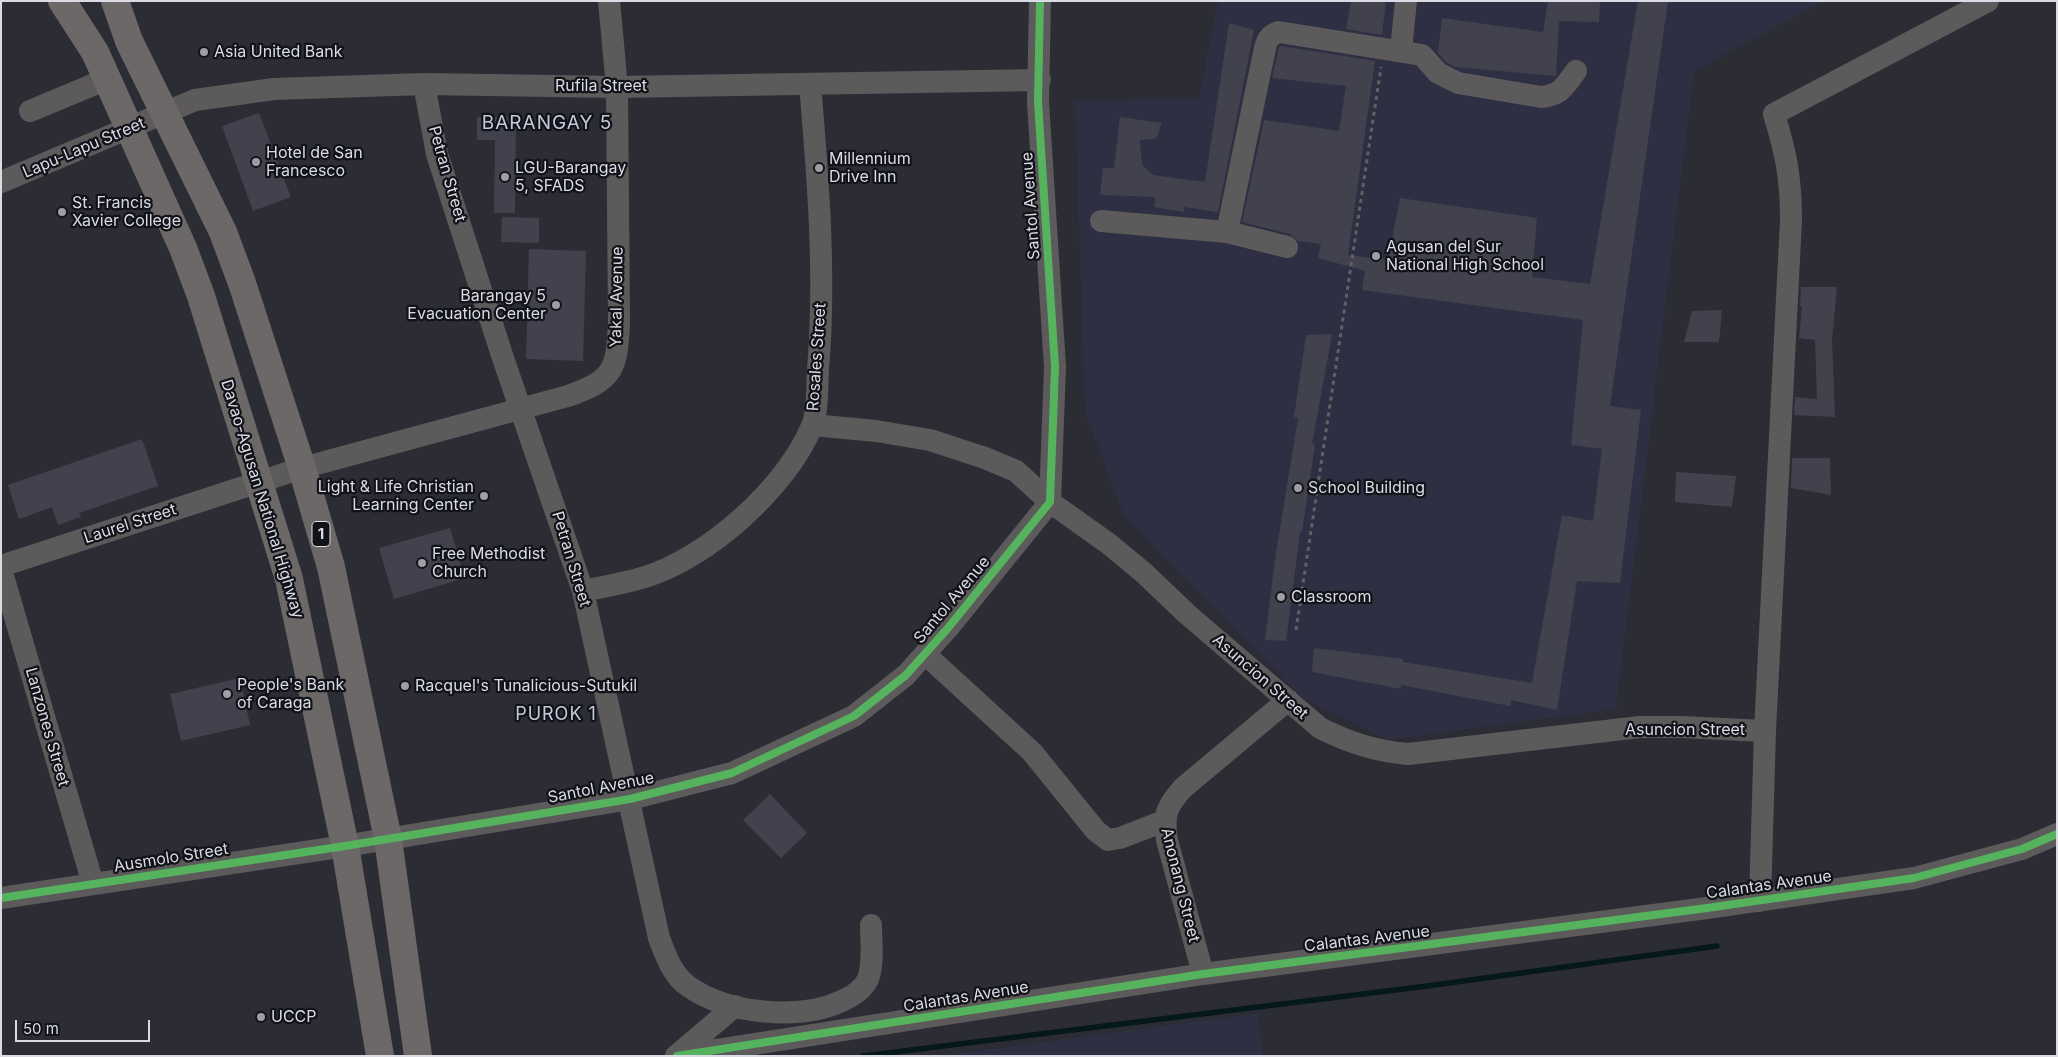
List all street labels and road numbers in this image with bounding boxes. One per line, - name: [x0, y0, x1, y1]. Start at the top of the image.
- street label: Rufila Street: [555, 76, 647, 96]
- street label: Lapu-Lapu Street: [20, 114, 148, 182]
- street label: Petran Street: [424, 124, 470, 224]
- street label: Santol Avenue: [1018, 151, 1044, 261]
- street label: Yakal Avenue: [607, 246, 627, 348]
- street label: Rosales Street: [804, 302, 830, 412]
- street label: Davao-Agusan National Highway: [216, 377, 308, 621]
- street label: Laurel Street: [81, 500, 179, 548]
- street label: Petran Street: [547, 509, 595, 609]
- road number: 1: [312, 522, 330, 546]
- street label: Santol Avenue: [910, 552, 994, 648]
- street label: Asuncion Street: [1208, 630, 1312, 724]
- street label: Lanzones Street: [21, 665, 73, 789]
- street label: Asuncion Street: [1625, 720, 1745, 740]
- street label: Santol Avenue: [546, 768, 656, 808]
- street label: Anonang Street: [1156, 826, 1204, 944]
- street label: Ausmolo Street: [112, 839, 230, 877]
- street label: Calantas Avenue: [1705, 867, 1833, 903]
- street label: Calantas Avenue: [1303, 922, 1431, 956]
- street label: Calantas Avenue: [902, 978, 1030, 1016]

